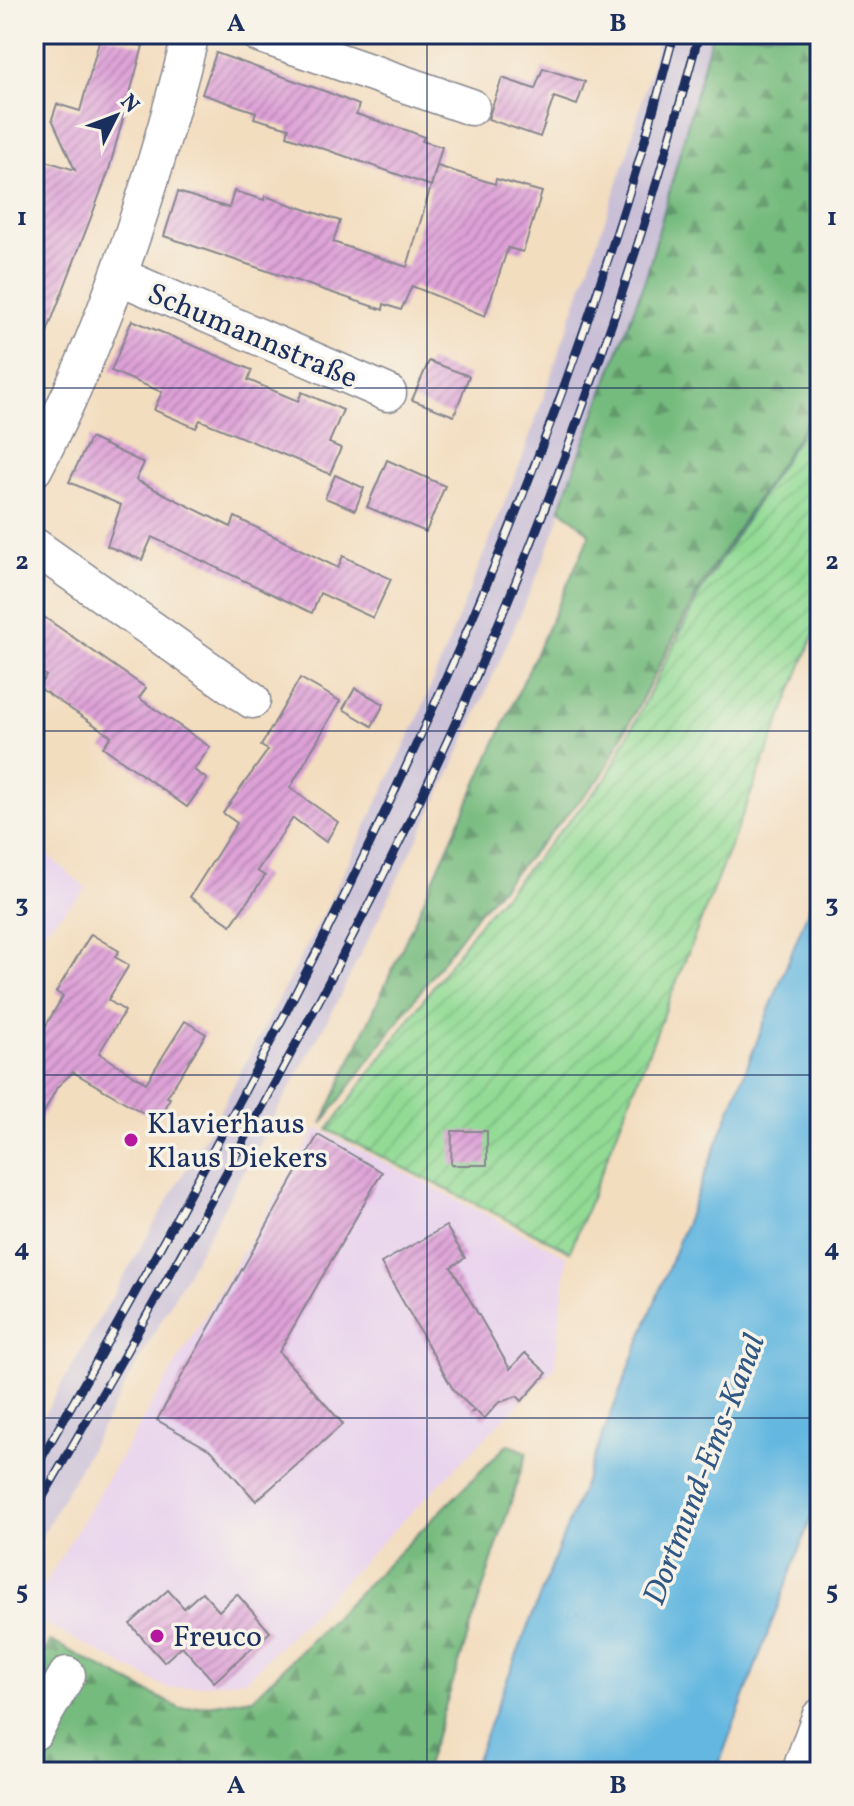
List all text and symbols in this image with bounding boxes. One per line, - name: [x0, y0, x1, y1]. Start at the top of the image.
- text: A: [227, 6, 246, 42]
- text: B: [609, 6, 627, 42]
- north arrow: [76, 76, 156, 156]
- text: N: [112, 88, 146, 121]
- text: 1: [17, 200, 27, 236]
- text: 1: [827, 200, 837, 236]
- street label: Schumannstraße: [141, 274, 364, 400]
- text: 2: [15, 544, 29, 580]
- text: 2: [825, 544, 839, 580]
- text: 3: [15, 887, 29, 923]
- text: 3: [825, 887, 839, 923]
- place label: Klavierhaus Klaus Diekers: [147, 1104, 328, 1180]
- marker: Klavierhaus Klaus Diekers: [122, 1131, 140, 1149]
- text: 4: [14, 1231, 30, 1267]
- text: 4: [824, 1231, 840, 1267]
- water label: Dortmund-Ems-Kanal: [634, 1328, 778, 1612]
- text: 5: [16, 1574, 28, 1610]
- text: 5: [826, 1574, 838, 1610]
- place label: Freuco: [173, 1617, 262, 1659]
- marker: Freuco: [148, 1627, 166, 1645]
- text: A: [227, 1768, 246, 1804]
- text: B: [609, 1768, 627, 1804]

